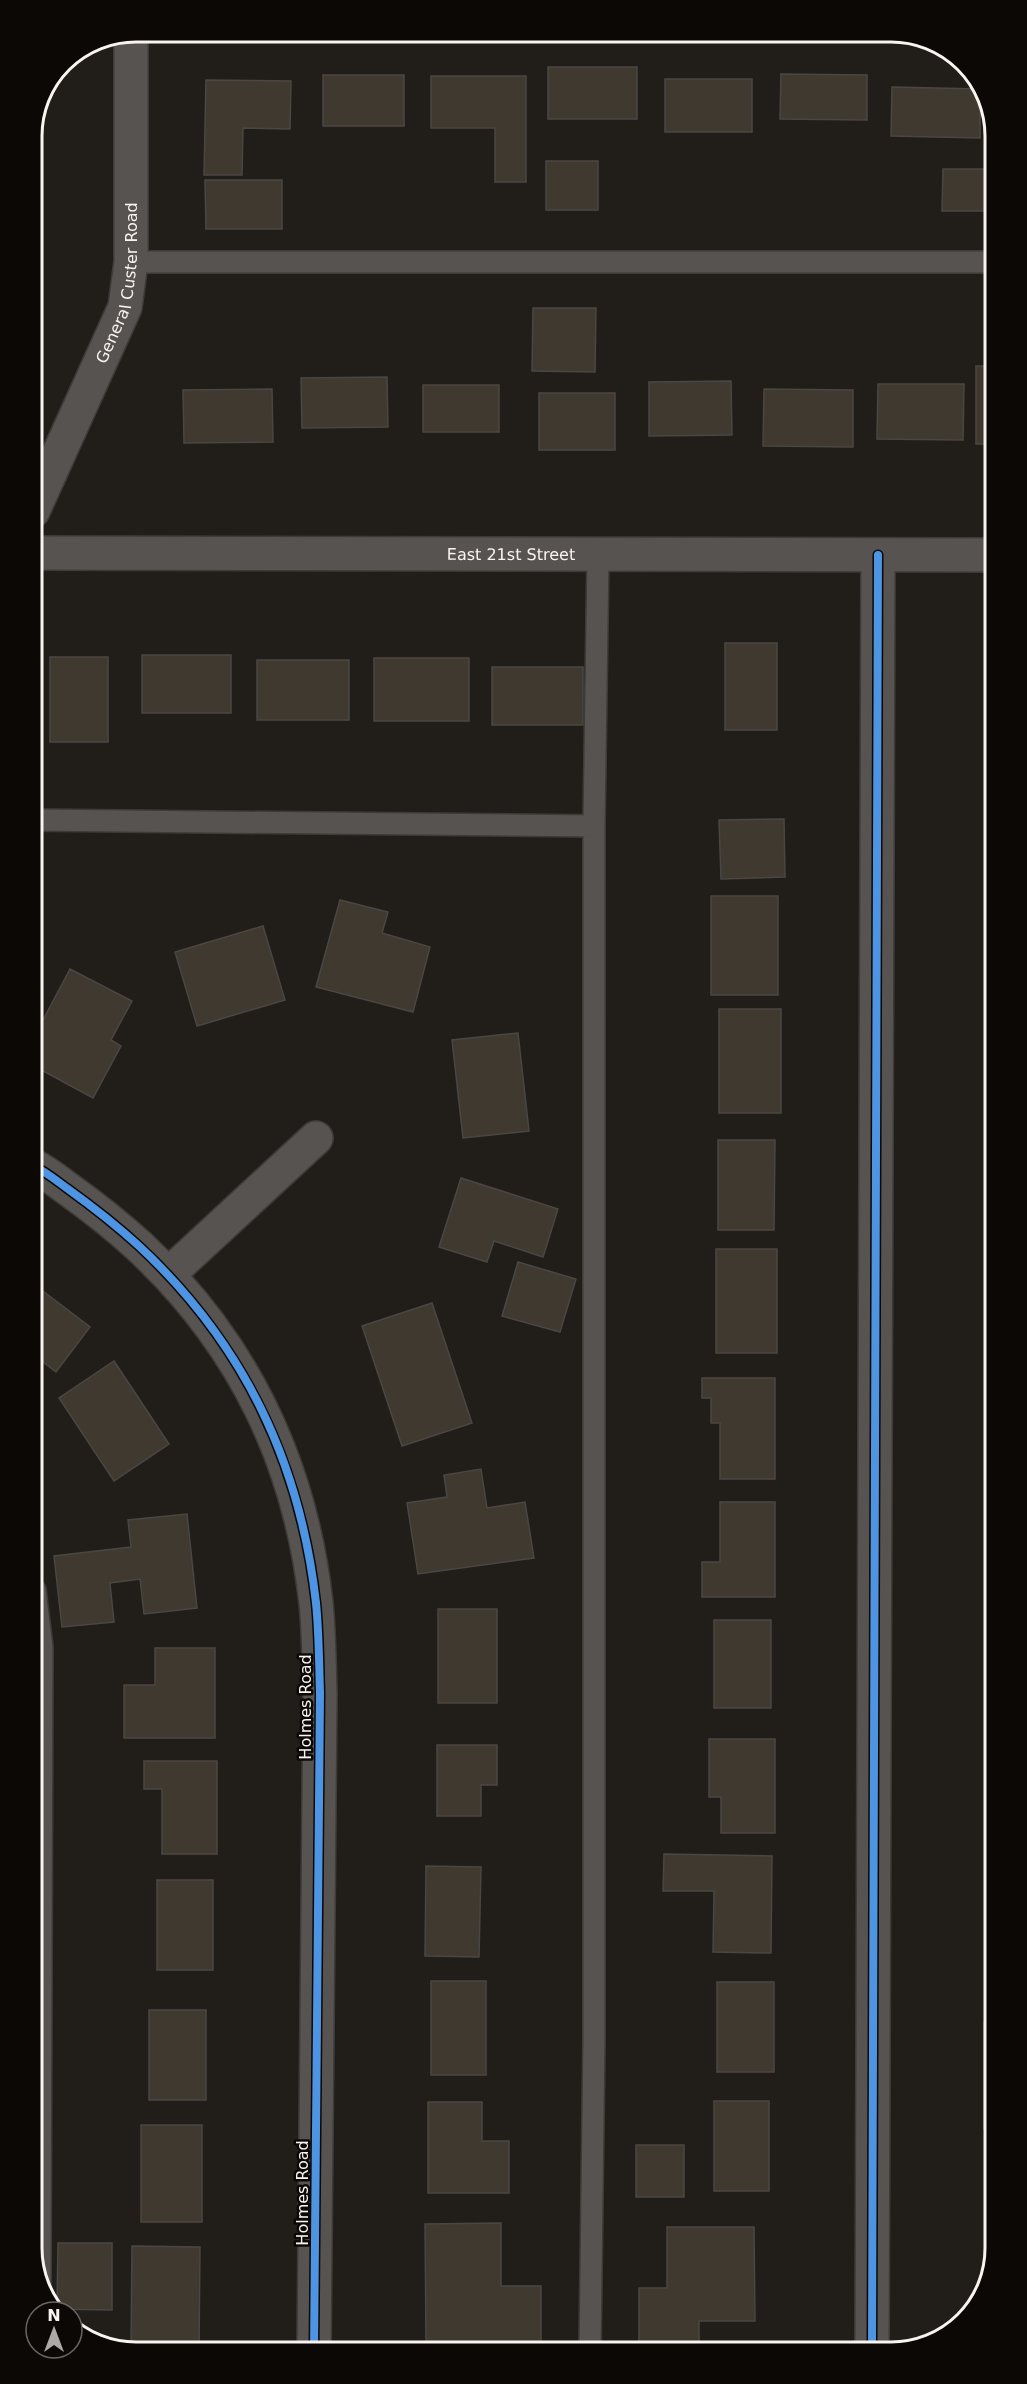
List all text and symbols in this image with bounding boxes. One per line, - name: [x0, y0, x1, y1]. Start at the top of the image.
- street label: General Custer Road: [92, 202, 141, 366]
- street label: East 21st Street: [447, 545, 575, 564]
- street label: Holmes Road: [296, 1654, 315, 1760]
- street label: Holmes Road: [293, 2140, 312, 2246]
- north arrow: [24, 2300, 84, 2360]
- text: N: [47, 2306, 61, 2325]

